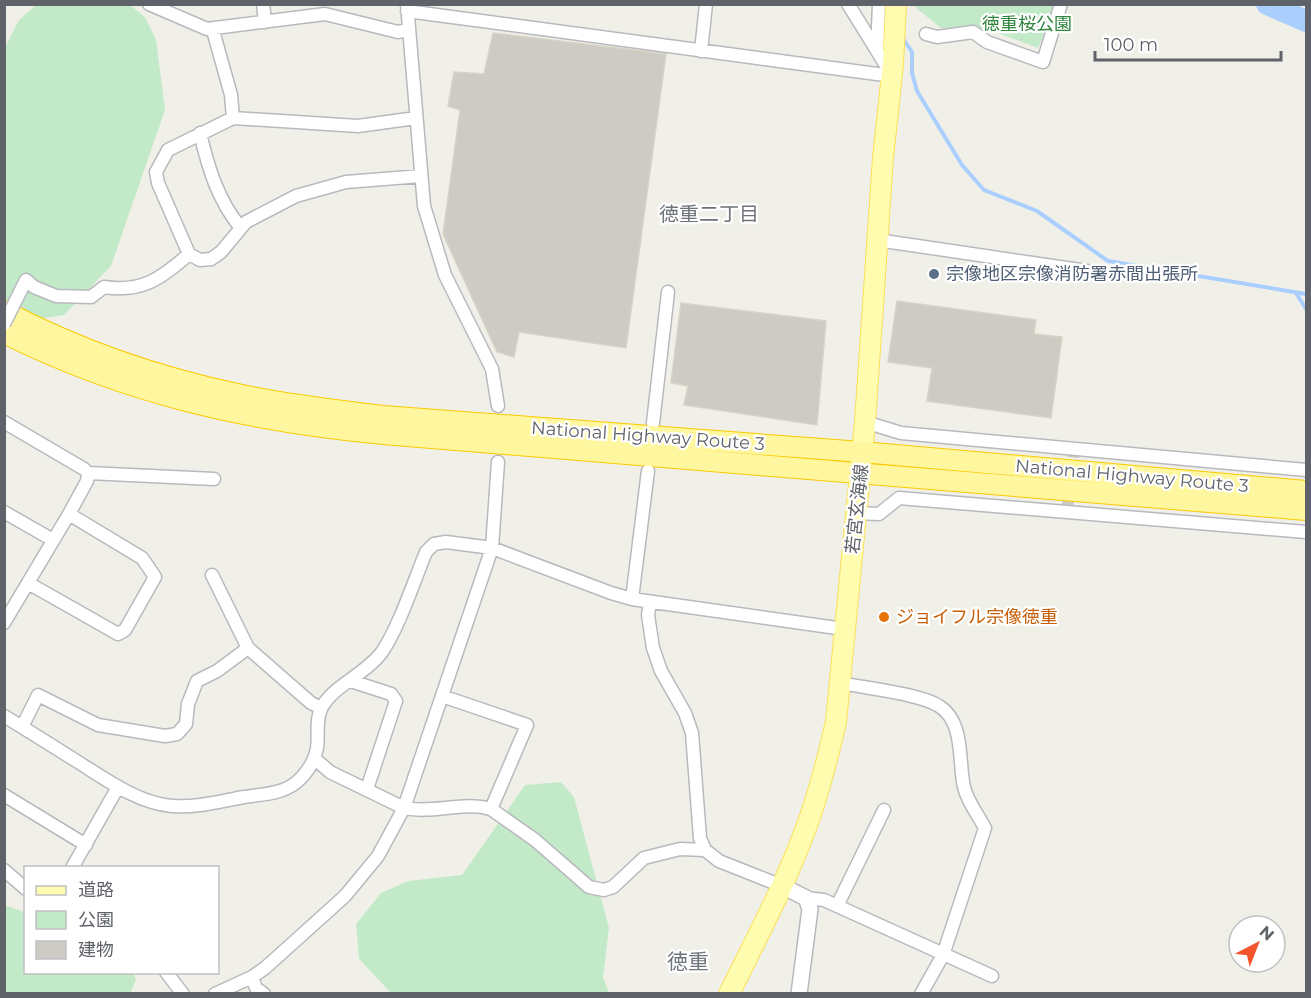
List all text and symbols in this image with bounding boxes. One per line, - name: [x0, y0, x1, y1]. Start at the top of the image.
- park label: 徳重桜公園: [982, 13, 1072, 35]
- scale bar: [1095, 24, 1281, 62]
- text: 100 m: [1104, 34, 1158, 56]
- district label: 徳重二丁目: [659, 202, 759, 226]
- place label: 宗像地区宗像消防署赤間出張所: [946, 263, 1198, 285]
- marker: 宗像地区宗像消防署赤間出張所: [927, 267, 941, 281]
- street label: National Highway Route 3: [530, 417, 766, 455]
- street label: National Highway Route 3: [1014, 455, 1250, 497]
- street label: 若宮玄海線: [841, 463, 873, 555]
- place label: ジョイフル宗像徳重: [896, 606, 1058, 628]
- marker: ジョイフル宗像徳重: [877, 610, 891, 624]
- legend: [24, 866, 219, 974]
- text: 道路: [78, 879, 114, 901]
- text: 公園: [78, 909, 114, 931]
- north arrow: [1227, 914, 1287, 974]
- text: N: [1256, 922, 1278, 945]
- text: 建物: [78, 939, 114, 961]
- district label: 徳重: [667, 949, 709, 974]

